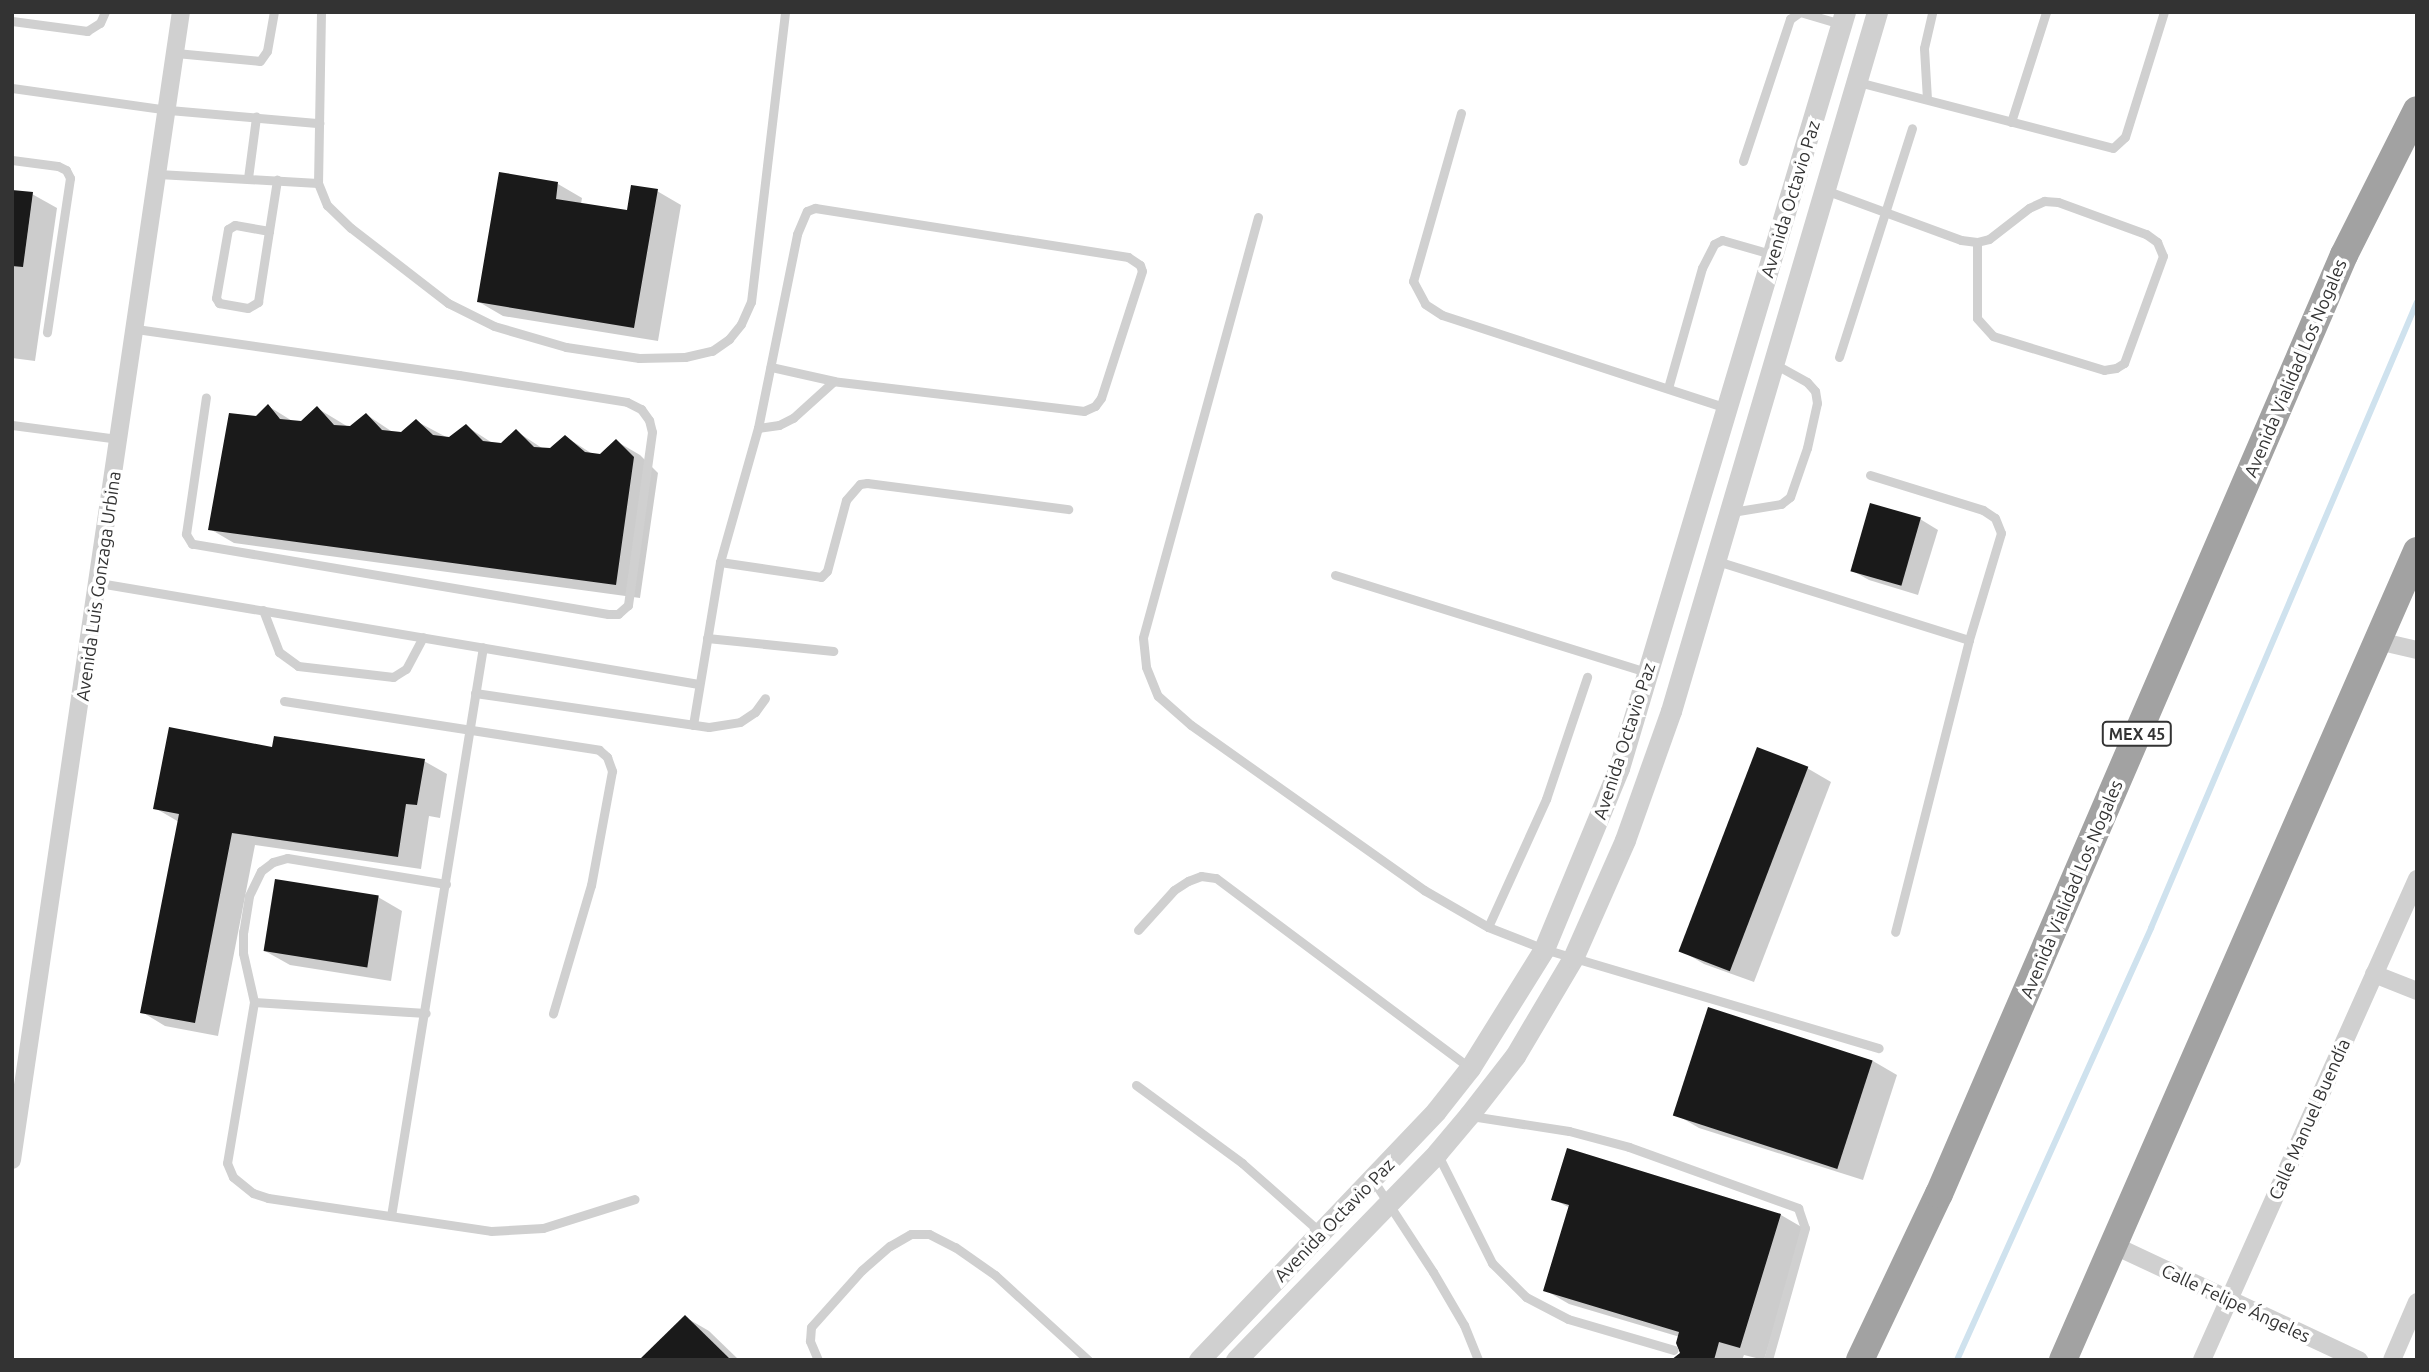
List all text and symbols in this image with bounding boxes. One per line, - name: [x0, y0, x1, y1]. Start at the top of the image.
- street label: Avenida Octavio Paz: [1756, 118, 1824, 280]
- street label: Avenida Vialidad Los Nogales: [2239, 256, 2351, 480]
- street label: Avenida Luis Gonzaga Urbina: [71, 470, 125, 702]
- street label: Avenida Octavio Paz: [1589, 660, 1659, 822]
- road number: MEX 45: [2100, 722, 2174, 747]
- street label: Avenida Vialidad Los Nogales: [2015, 777, 2127, 1001]
- street label: Calle Manuel Buendía: [2264, 1035, 2354, 1203]
- street label: Avenida Octavio Paz: [1270, 1154, 1398, 1286]
- street label: Calle Felipe Ángeles: [2158, 1259, 2314, 1347]

